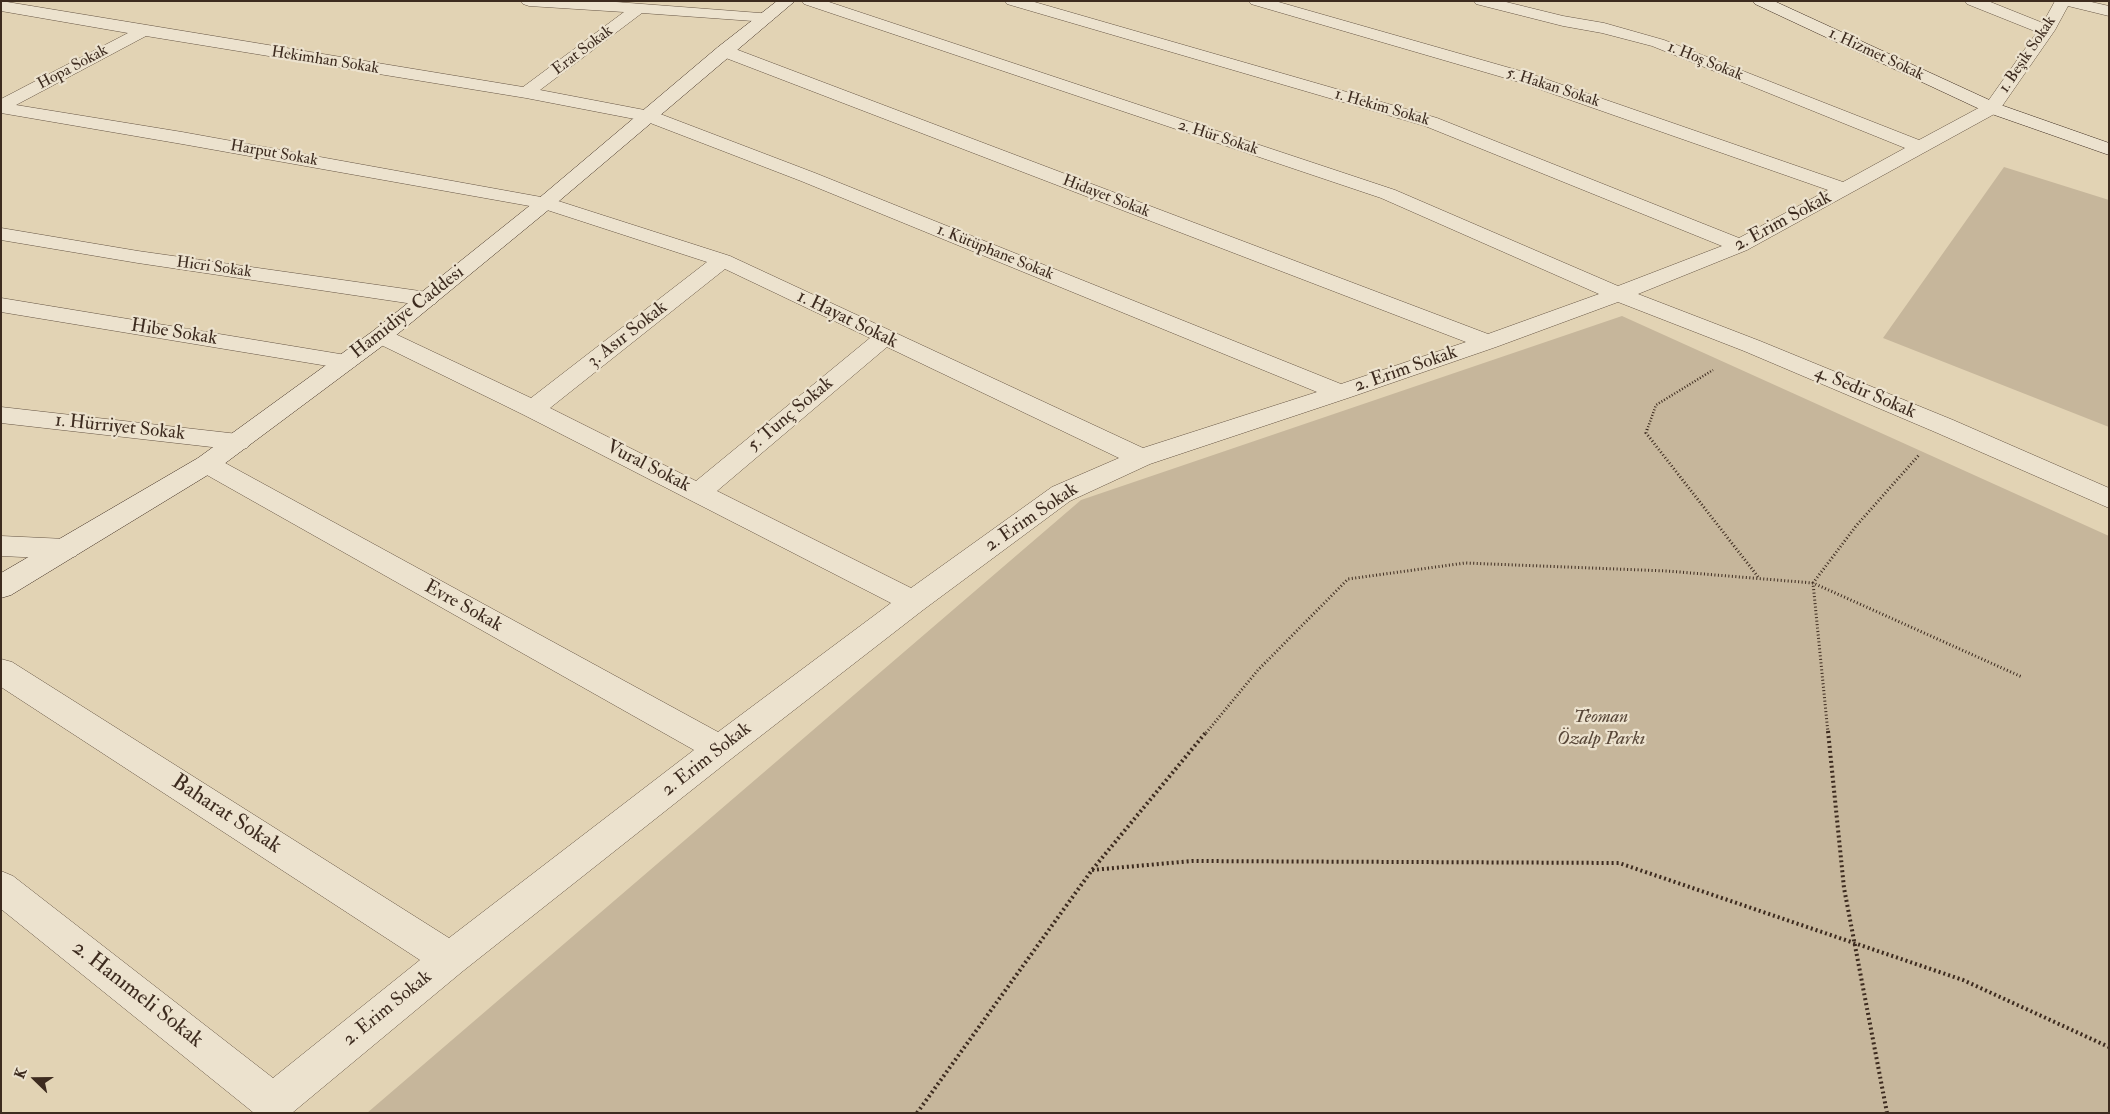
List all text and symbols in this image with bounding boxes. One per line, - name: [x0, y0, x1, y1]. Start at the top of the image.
- street label: 1. Beşik Sokak: [1995, 13, 2061, 97]
- street label: Erat Sokak: [549, 22, 617, 80]
- street label: 1. Hizmet Sokak: [1825, 24, 1927, 86]
- street label: 1. Hoş Sokak: [1664, 38, 1746, 86]
- street label: Hopa Sokak: [35, 41, 111, 95]
- street label: Hekimhan Sokak: [270, 43, 380, 79]
- street label: 5. Hakan Sokak: [1504, 64, 1602, 112]
- street label: 1. Hekim Sokak: [1332, 85, 1432, 131]
- street label: 2. Hür Sokak: [1175, 116, 1261, 160]
- street label: Harput Sokak: [229, 137, 319, 171]
- street label: Hidayet Sokak: [1060, 172, 1152, 222]
- street label: 2. Erim Sokak: [1730, 187, 1836, 257]
- street label: 1. Kütüphane Sokak: [934, 221, 1056, 285]
- street label: Hicri Sokak: [175, 253, 253, 283]
- street label: Hamidiye Caddesi: [347, 262, 469, 364]
- street label: 1. Hayat Sokak: [793, 286, 901, 354]
- street label: 3. Asır Sokak: [583, 297, 673, 373]
- street label: Hibe Sokak: [129, 315, 219, 351]
- street label: 2. Erim Sokak: [1352, 342, 1460, 398]
- street label: 4. Sedir Sokak: [1811, 361, 1919, 425]
- street label: 5. Tunç Sokak: [744, 373, 838, 457]
- street label: 1. Hürriyet Sokak: [54, 410, 186, 446]
- street label: Vural Sokak: [602, 436, 694, 498]
- street label: 2. Erim Sokak: [981, 479, 1083, 557]
- street label: Evre Sokak: [420, 576, 506, 638]
- park label: Teoman Özalp Parkı: [1557, 707, 1645, 751]
- street label: 2. Erim Sokak: [658, 718, 756, 802]
- street label: Baharat Sokak: [166, 770, 286, 860]
- street label: 2. Hanımeli Sokak: [66, 936, 208, 1054]
- street label: 2. Erim Sokak: [339, 966, 437, 1052]
- north arrow: [10, 1054, 60, 1104]
- text: K: [11, 1065, 30, 1081]

